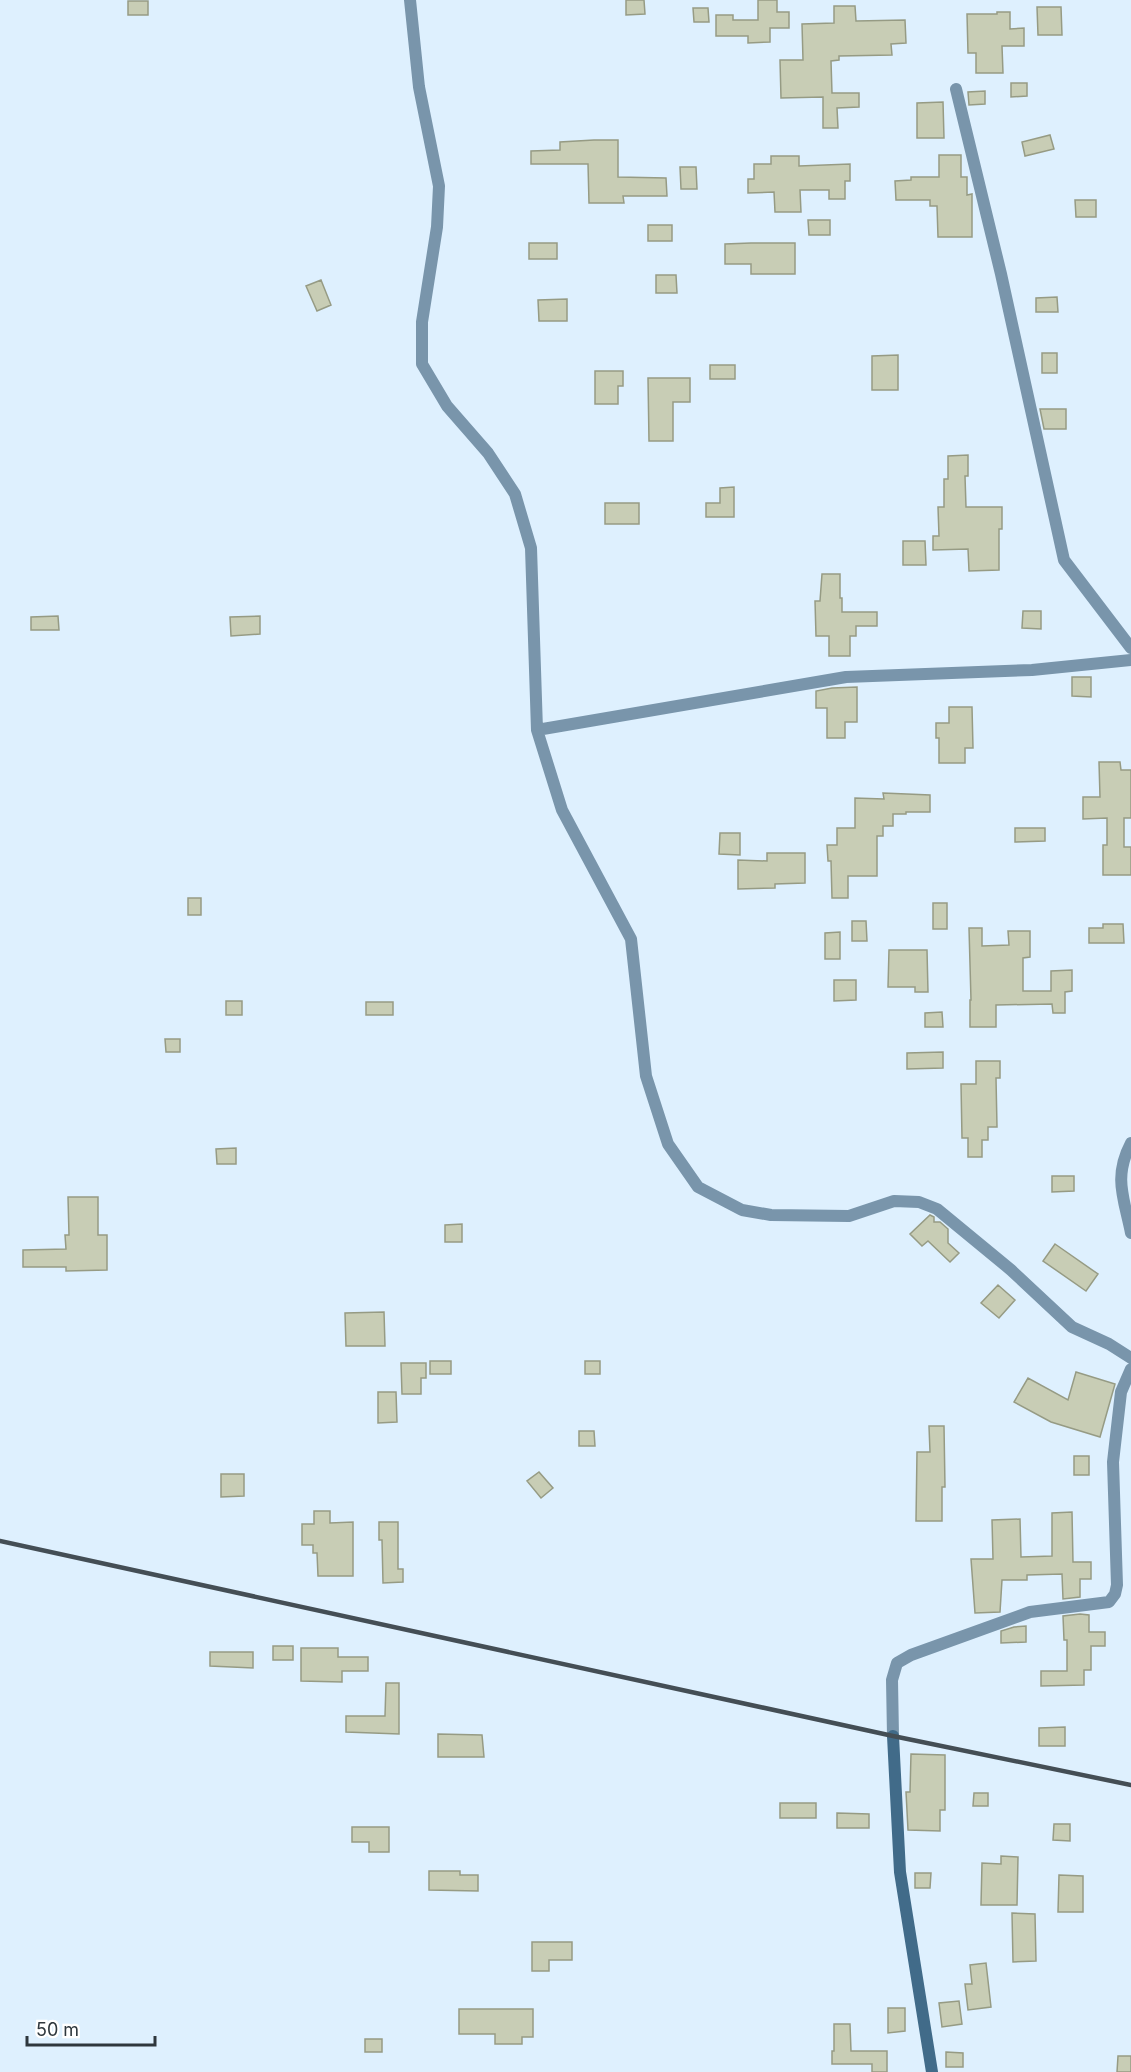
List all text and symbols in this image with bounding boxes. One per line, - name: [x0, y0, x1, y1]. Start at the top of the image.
- scale bar: [27, 2009, 154, 2047]
- text: 50 m: [36, 2019, 79, 2040]

